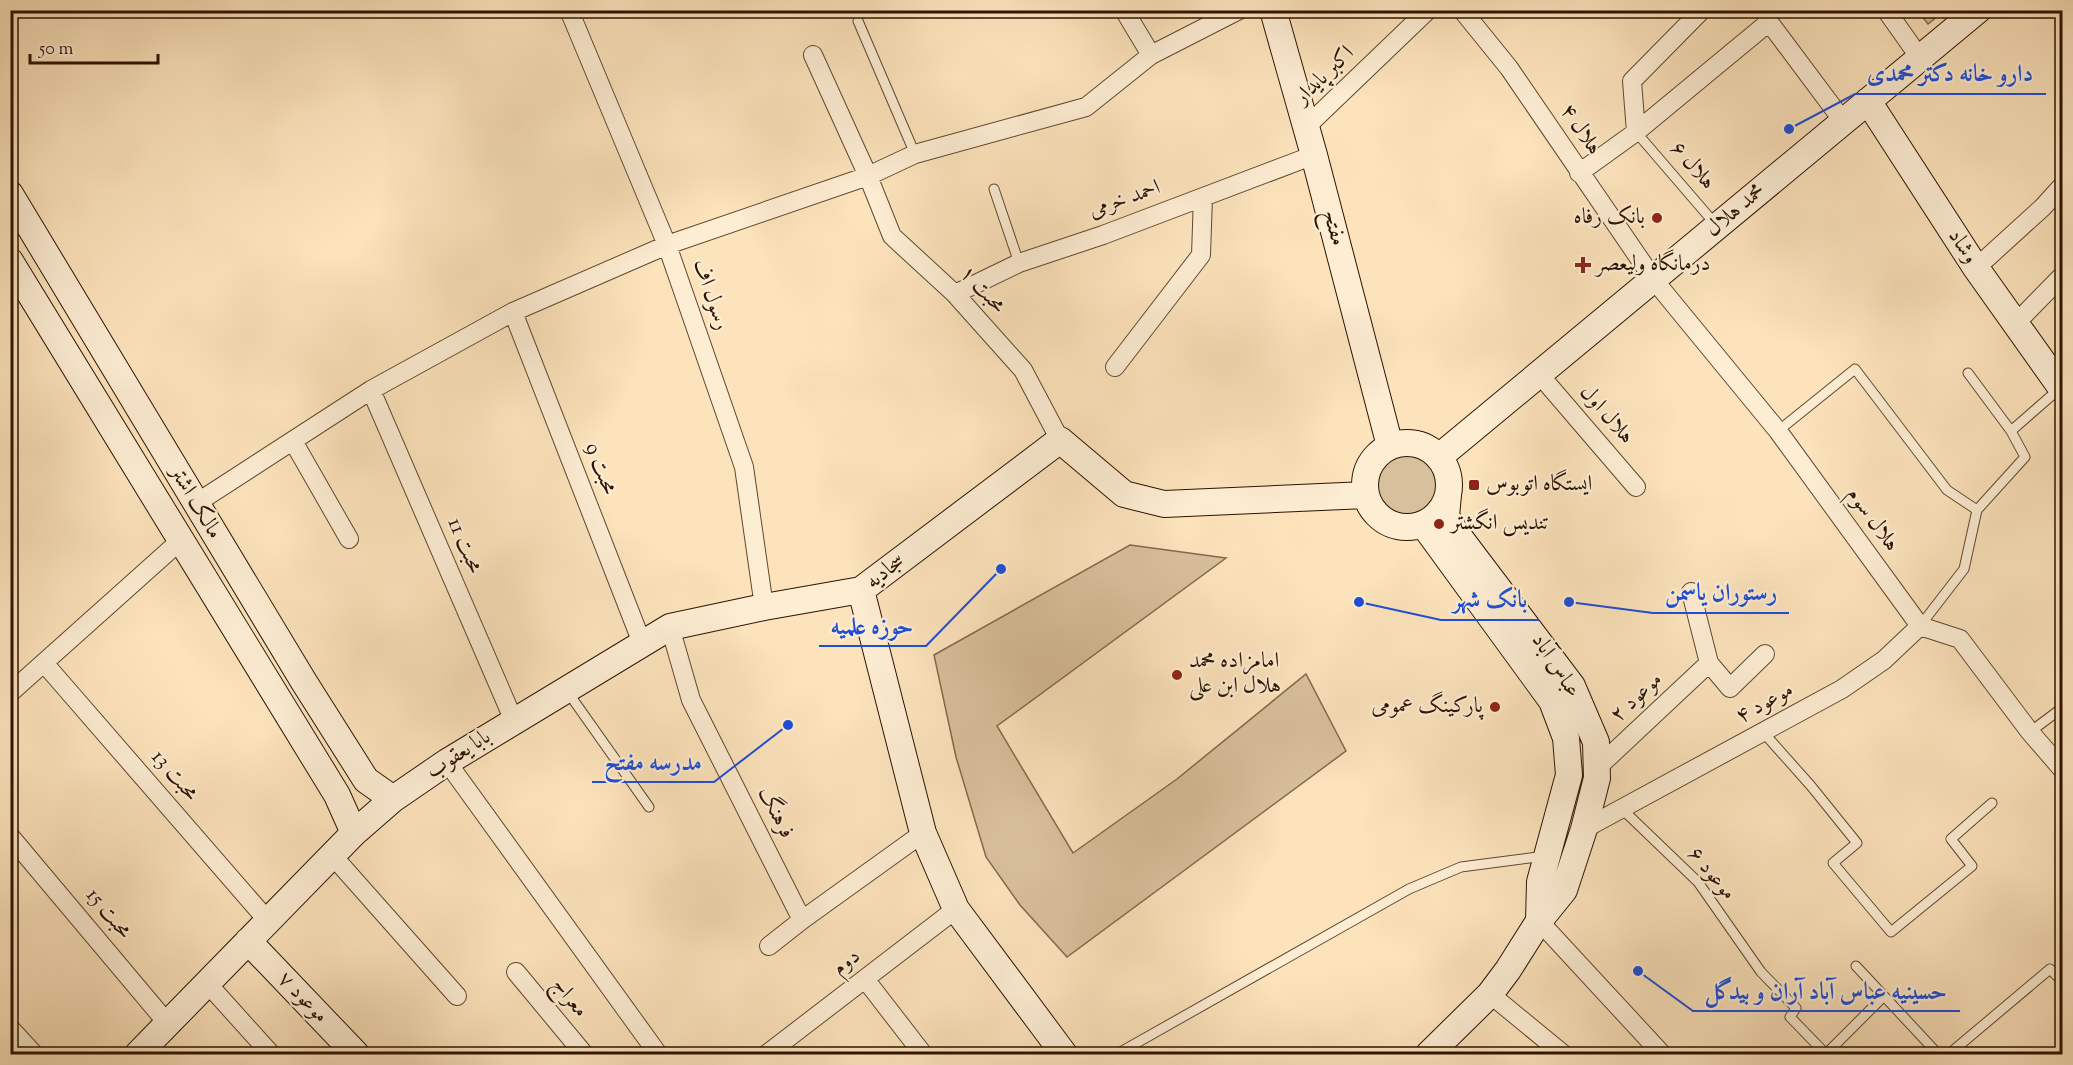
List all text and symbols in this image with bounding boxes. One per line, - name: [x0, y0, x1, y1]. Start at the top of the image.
- scale bar: [30, 27, 158, 65]
- text: 50 m: [38, 37, 74, 63]
- street label: اکبر پایدار: [1286, 39, 1362, 114]
- callout: دارو خانه دکتر محمدی: [1855, 52, 2046, 94]
- text: دارو خانه دکتر محمدی: [1867, 58, 2033, 92]
- street label: هلال ۴: [1551, 98, 1609, 162]
- street label: هلال ۶: [1662, 134, 1722, 198]
- street label: احمد خرمی: [1085, 172, 1165, 228]
- street label: محمد هلال: [1699, 176, 1773, 246]
- place label: بانک رفاه: [1574, 202, 1645, 234]
- street label: مفتح: [1312, 206, 1353, 250]
- marker: بانک رفاه: [1650, 211, 1664, 225]
- street label: وشاد: [1939, 223, 1985, 271]
- place label: درمانگاه ولیعصر: [1594, 249, 1710, 281]
- street label: رسول اف: [683, 255, 737, 335]
- marker: درمانگاه ولیعصر: [1574, 256, 1592, 274]
- street label: محبت ۱: [951, 259, 1013, 322]
- street label: هلال اول: [1571, 378, 1641, 452]
- street label: محبت 9: [575, 438, 625, 500]
- street label: مالک اشتر: [160, 459, 229, 546]
- place label: ایستگاه اتوبوس: [1486, 469, 1592, 501]
- marker: ایستگاه اتوبوس: [1467, 478, 1481, 492]
- street label: هلال سوم: [1837, 481, 1906, 560]
- place label: تندیس انگشتر: [1449, 508, 1549, 540]
- street label: محبت 11: [438, 513, 490, 579]
- marker: تندیس انگشتر: [1432, 517, 1446, 531]
- street label: سجادیه: [859, 546, 913, 598]
- callout: رستوران یاسمن: [1653, 571, 1789, 613]
- text: رستوران یاسمن: [1665, 577, 1778, 611]
- callout: بانک شهر: [1441, 578, 1539, 620]
- text: بانک شهر: [1450, 584, 1527, 618]
- callout: حوزه علمیه: [819, 604, 926, 646]
- text: حوزه علمیه: [830, 611, 914, 645]
- street label: عباس آباد: [1522, 627, 1588, 705]
- place label: امامزاده محمد هلال ابن علی: [1189, 646, 1281, 703]
- street label: موعود ۲: [1604, 665, 1670, 731]
- marker: امامزاده محمد هلال ابن علی: [1170, 668, 1184, 682]
- street label: موعود ۴: [1730, 675, 1800, 733]
- place label: پارکینگ عمومی: [1371, 691, 1485, 723]
- marker: پارکینگ عمومی: [1488, 700, 1502, 714]
- street label: بابا یعقوب: [420, 722, 498, 788]
- callout: مدرسه مفتح: [592, 740, 714, 782]
- street label: محبت 13: [143, 743, 206, 809]
- text: مدرسه مفتح: [604, 747, 702, 784]
- street label: فرهنگ: [748, 782, 802, 844]
- street label: موعود ۶: [1679, 840, 1743, 908]
- street label: محبت 15: [77, 882, 139, 947]
- street label: دوم: [826, 942, 869, 985]
- street label: موعود ۷: [269, 965, 335, 1031]
- callout: حسینیه عباس آباد آران و بیدگل: [1693, 969, 1960, 1011]
- street label: معراج: [542, 971, 595, 1026]
- text: حسینیه عباس آباد آران و بیدگل: [1705, 976, 1947, 1010]

